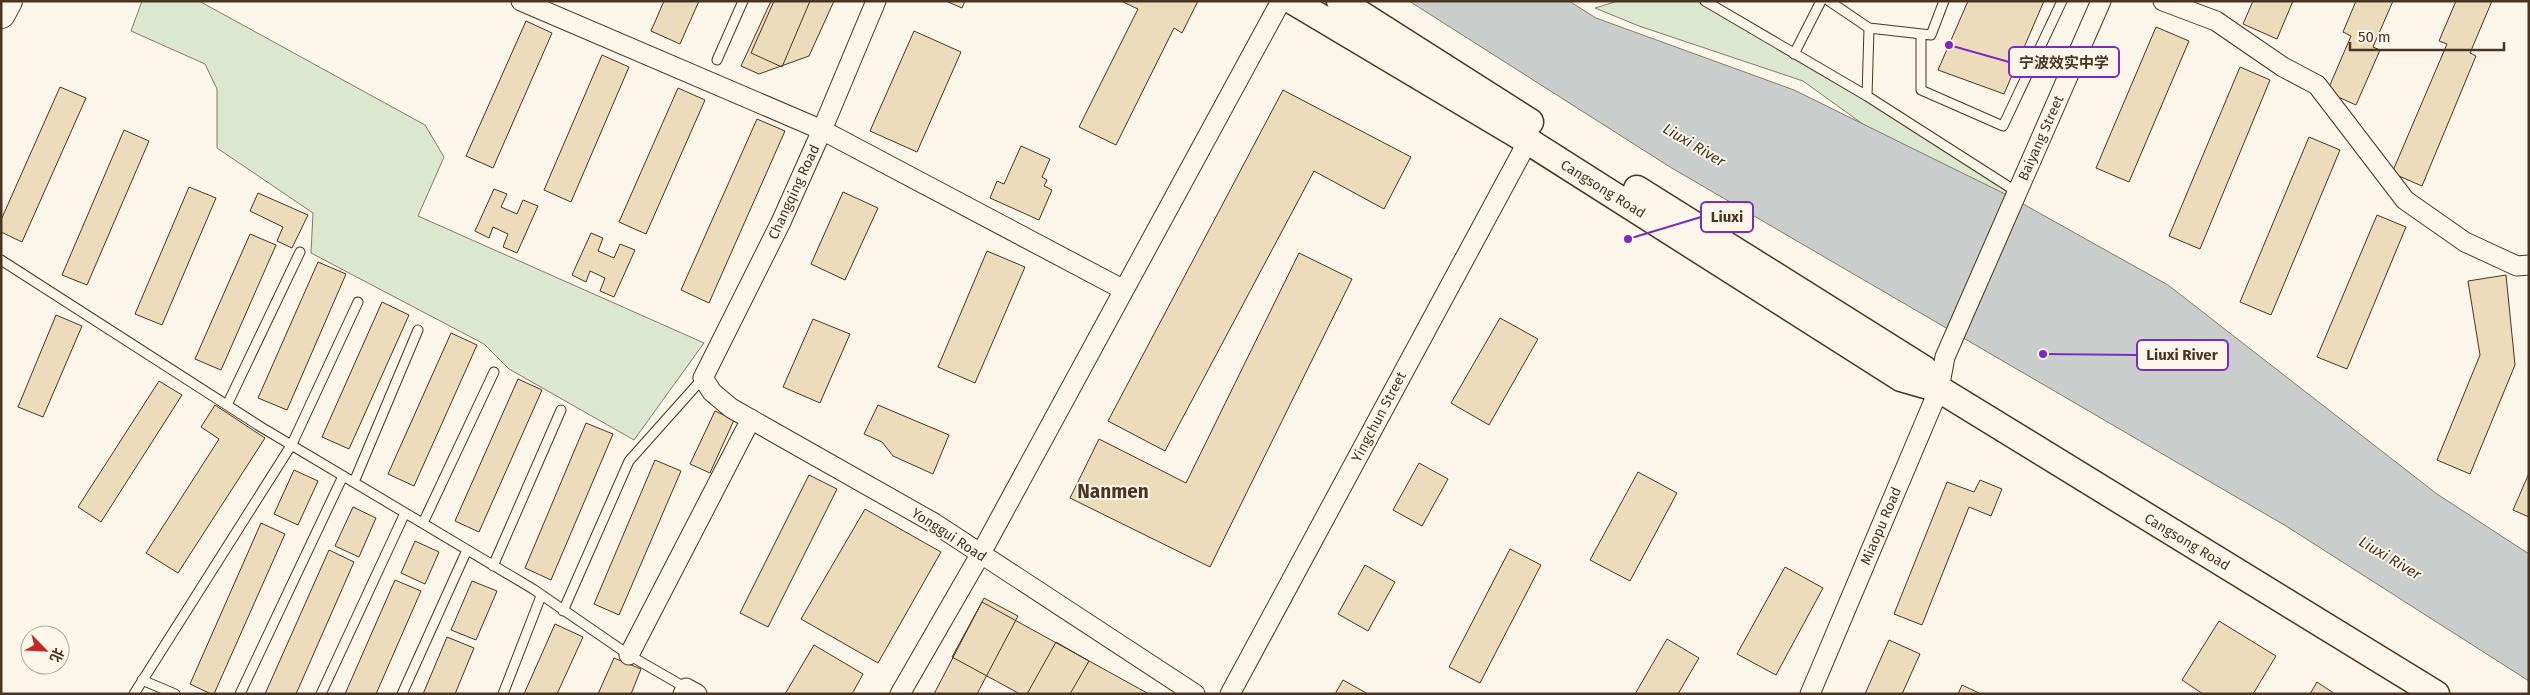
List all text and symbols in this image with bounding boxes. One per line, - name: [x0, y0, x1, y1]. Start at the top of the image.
- scale bar: [2350, 20, 2504, 52]
- text: 50 m: [2358, 28, 2391, 46]
- callout: 宁波效实中学: [2009, 47, 2119, 77]
- text: 宁波效实中学: [2019, 54, 2109, 72]
- street label: Baiyang Street: [2015, 92, 2068, 183]
- water label: Liuxi River: [1660, 119, 1729, 171]
- street label: Changqing Road: [765, 142, 823, 242]
- street label: Cangsong Road: [1557, 156, 1649, 222]
- callout: Liuxi: [1701, 202, 1753, 232]
- text: Liuxi: [1711, 208, 1743, 226]
- callout: Liuxi River: [2137, 340, 2228, 370]
- text: Liuxi River: [2146, 346, 2219, 364]
- street label: Yingchun Street: [1348, 368, 1410, 465]
- district label: Nanmen: [1077, 480, 1149, 503]
- street label: Miaopu Road: [1857, 484, 1905, 568]
- street label: Yonggui Road: [908, 505, 990, 565]
- street label: Cangsong Road: [2141, 510, 2233, 574]
- water label: Liuxi River: [2356, 532, 2425, 584]
- north arrow: [20, 625, 70, 675]
- text: 北: [46, 645, 67, 665]

